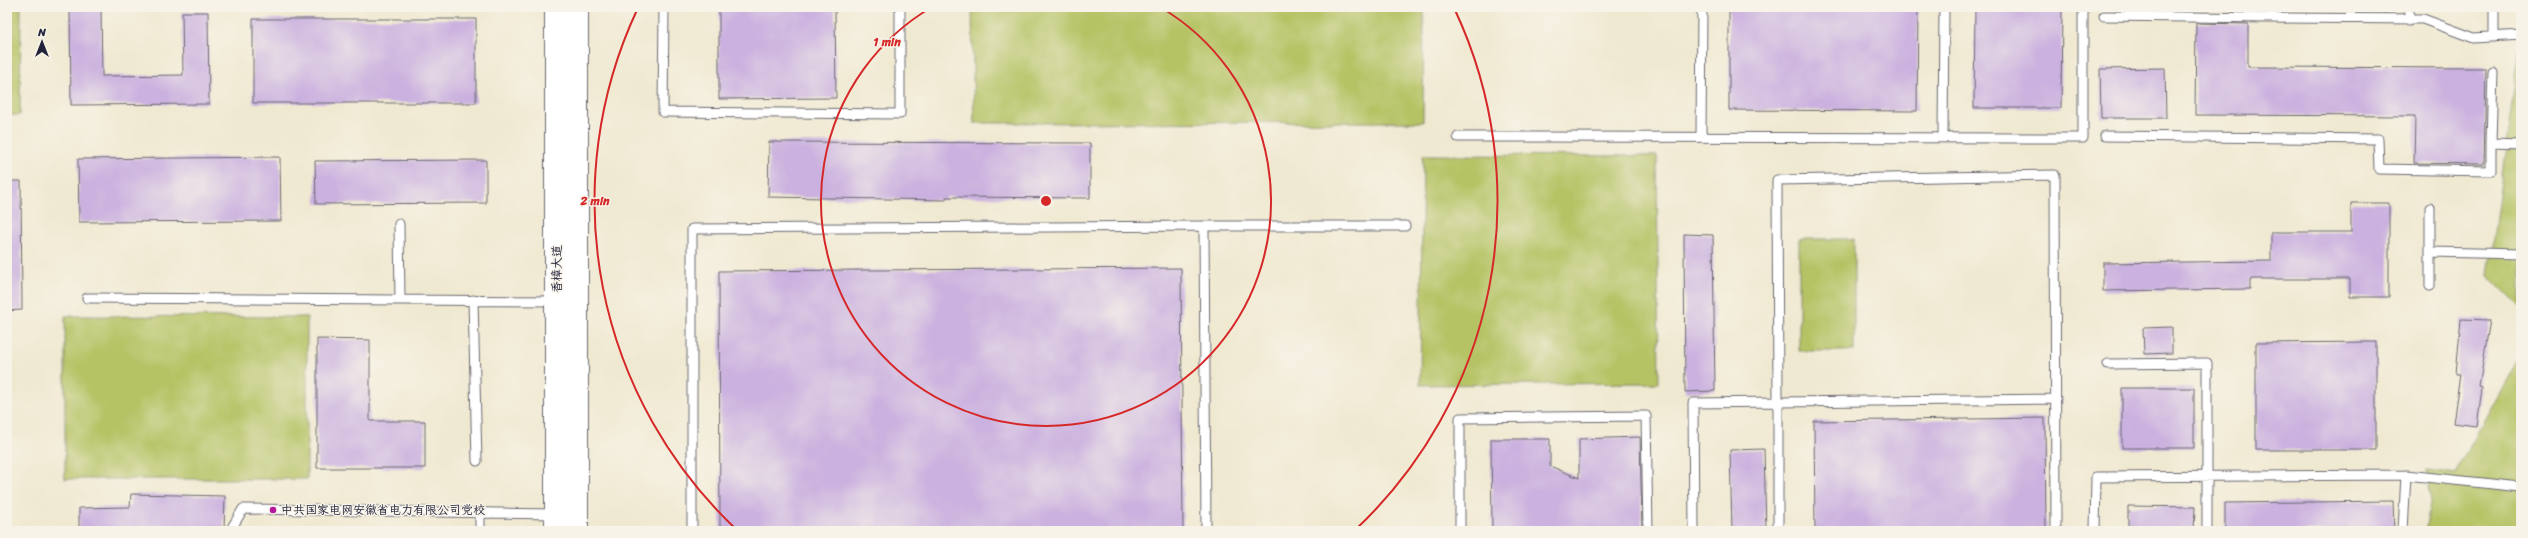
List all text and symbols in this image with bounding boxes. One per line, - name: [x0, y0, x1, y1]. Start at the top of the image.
- north arrow: [22, 22, 62, 62]
- text: N: [37, 23, 46, 42]
- text: 1 min: [873, 31, 901, 53]
- text: 2 min: [579, 190, 610, 212]
- centre of rings: [1039, 194, 1053, 208]
- street label: 香樟大道: [546, 245, 568, 293]
- place label: 中共国家电网安徽省电力有限公司党校: [281, 499, 485, 521]
- marker: 中共国家电网安徽省电力有限公司党校: [268, 505, 278, 515]

